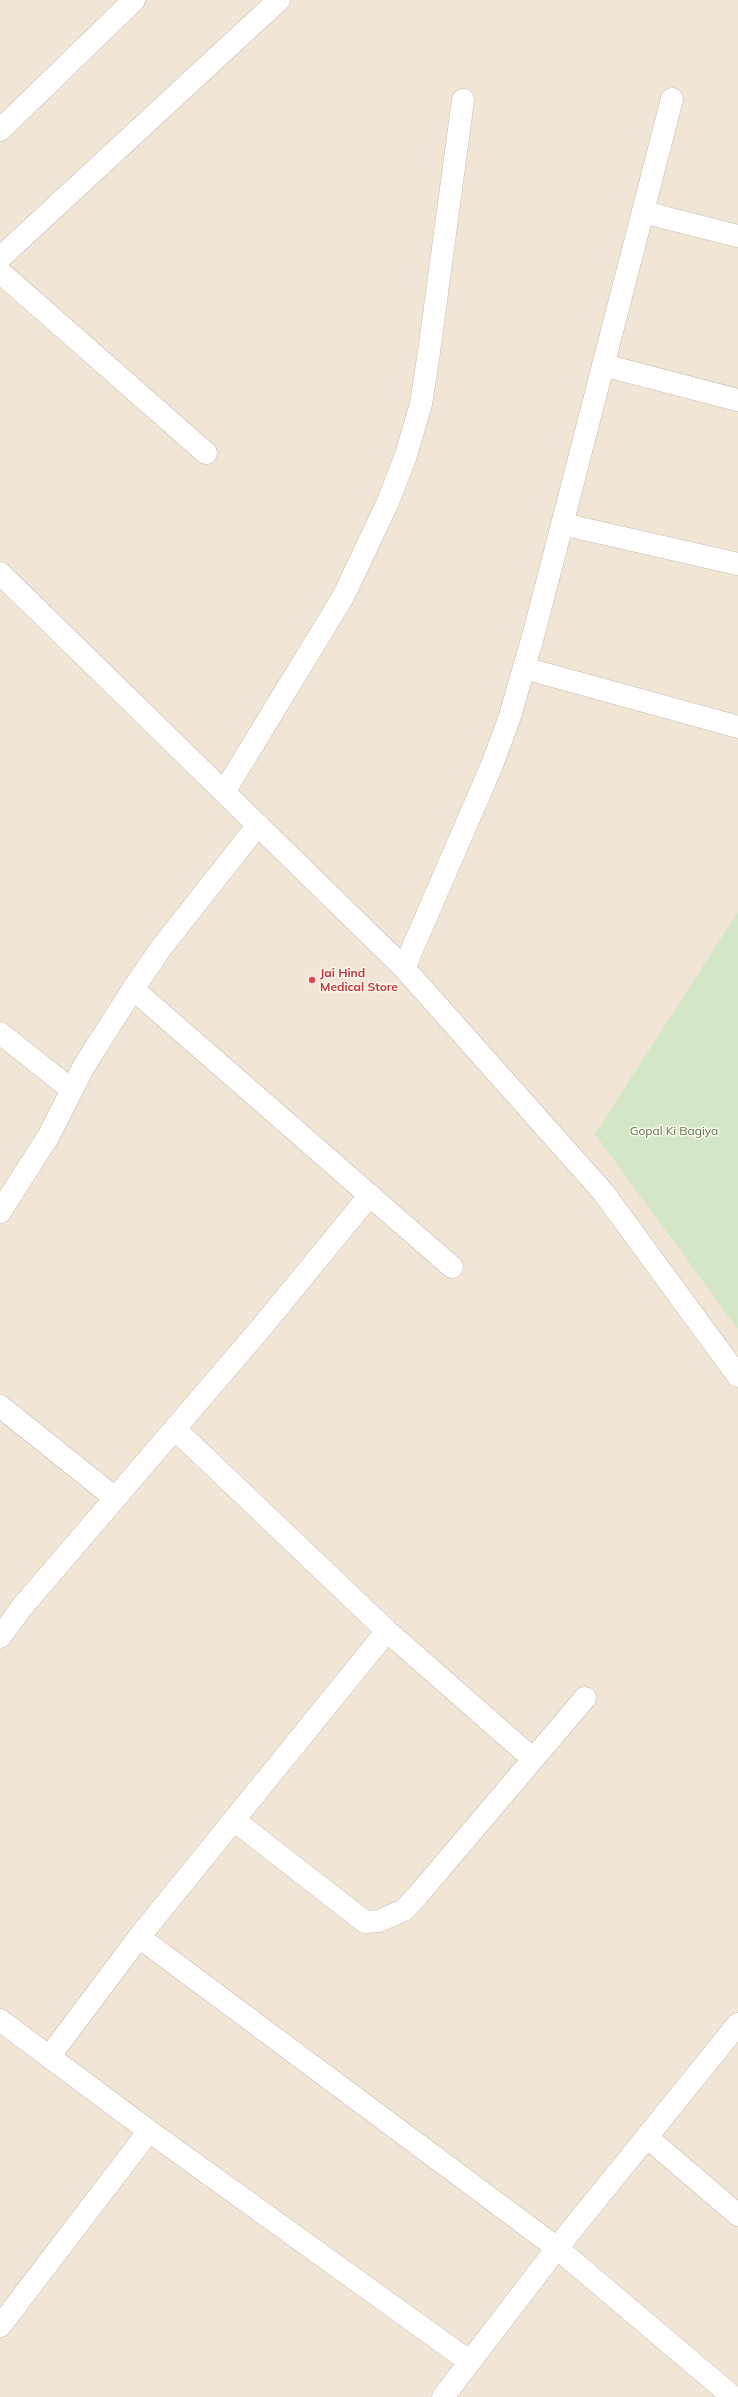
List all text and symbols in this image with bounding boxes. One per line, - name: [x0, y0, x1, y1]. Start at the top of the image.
- place label: Jai Hind Medical Store: [320, 966, 398, 994]
- marker: Jai Hind Medical Store: [307, 975, 317, 985]
- park label: Gopal Ki Bagiya: [630, 1124, 718, 1138]

